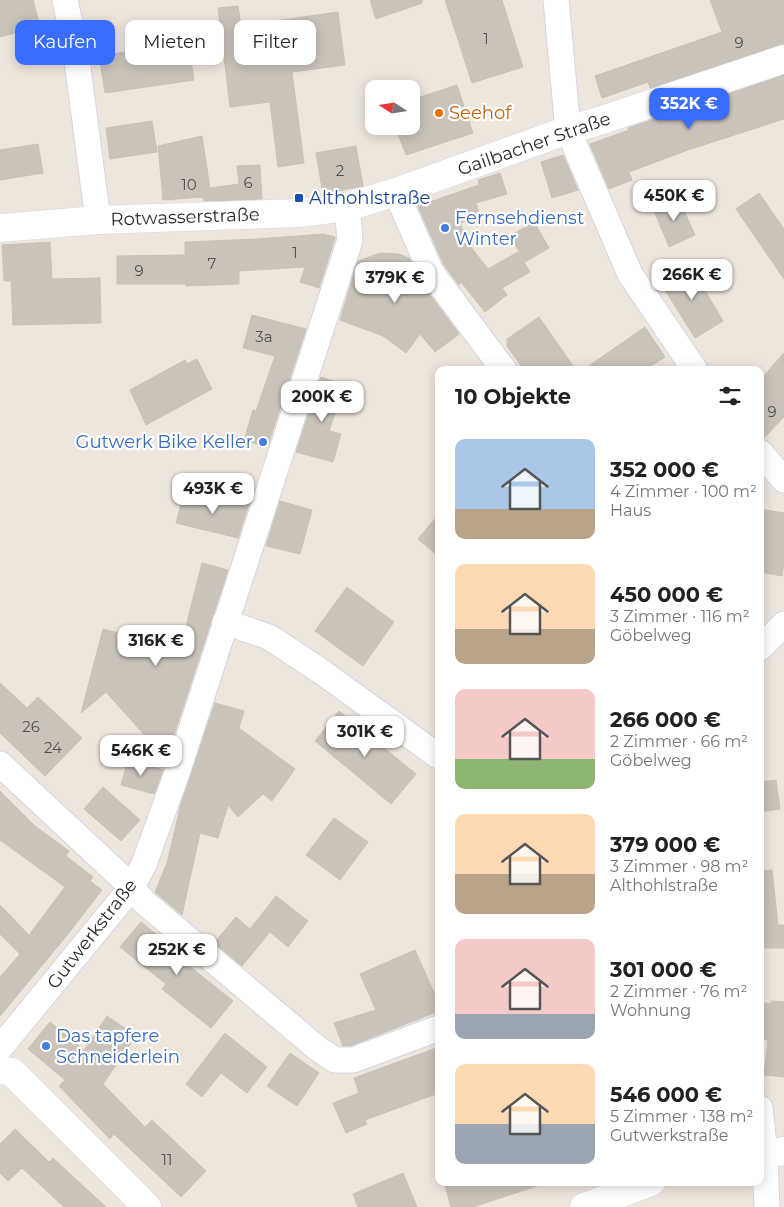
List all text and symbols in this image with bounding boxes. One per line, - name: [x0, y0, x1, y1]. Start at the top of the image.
- chip: Kaufen: [15, 20, 115, 65]
- chip: Mieten: [125, 20, 224, 65]
- chip: Filter: [234, 20, 316, 65]
- house number: 1: [483, 29, 489, 48]
- house number: 9: [734, 33, 744, 52]
- north arrow: [365, 80, 420, 135]
- map controls: [365, 80, 420, 135]
- pin: 352K €: [648, 88, 730, 130]
- text: 352K €: [660, 94, 718, 113]
- place label: Seehof: [449, 102, 512, 124]
- marker: Seehof: [433, 107, 445, 119]
- street label: Gailbacher Straße: [455, 107, 613, 181]
- house number: 2: [336, 161, 344, 180]
- house number: 6: [243, 173, 253, 192]
- house number: 10: [181, 175, 197, 194]
- pin: 450K €: [633, 180, 715, 222]
- text: 450K €: [644, 186, 704, 205]
- place label: Althohlstraße: [309, 187, 431, 209]
- marker: Althohlstraße: [293, 192, 305, 204]
- street label: Rotwasserstraße: [110, 203, 260, 231]
- place label: Fernsehdienst Winter: [455, 207, 584, 250]
- marker: Fernsehdienst Winter: [439, 222, 451, 234]
- house number: 1: [292, 243, 298, 262]
- house number: 7: [208, 254, 217, 273]
- pin: 266K €: [651, 258, 733, 301]
- house number: 9: [134, 261, 144, 280]
- pin: 379K €: [354, 262, 436, 304]
- text: 266K €: [662, 265, 722, 284]
- text: 379K €: [366, 268, 424, 287]
- house number: 3a: [255, 327, 273, 346]
- pin: 200K €: [281, 380, 363, 423]
- icon: filters: [716, 382, 744, 410]
- text: 10 Objekte: [455, 384, 571, 409]
- text: 200K €: [292, 387, 352, 406]
- house number: 9: [767, 402, 777, 421]
- place label: Gutwerk Bike Keller: [75, 431, 253, 453]
- marker: Gutwerk Bike Keller: [257, 436, 269, 448]
- text: 352 000 €: [610, 457, 719, 482]
- icon: home: [495, 459, 555, 519]
- pin: 493K €: [172, 472, 254, 515]
- text: 493K €: [183, 479, 243, 498]
- text: 4 Zimmer · 100 m²: [610, 482, 757, 501]
- text: Haus: [610, 501, 651, 520]
- text: 450 000 €: [610, 582, 723, 607]
- icon: home: [495, 584, 555, 644]
- text: 3 Zimmer · 116 m²: [610, 607, 750, 626]
- pin: 316K €: [115, 624, 197, 667]
- text: Göbelweg: [610, 626, 692, 645]
- text: 316K €: [128, 631, 184, 650]
- text: 266 000 €: [610, 707, 721, 732]
- icon: home: [495, 709, 555, 769]
- pin: 301K €: [324, 716, 406, 758]
- house number: 26: [22, 717, 40, 736]
- text: 301K €: [337, 722, 393, 741]
- text: 2 Zimmer · 66 m²: [610, 732, 748, 751]
- pin: 546K €: [100, 734, 182, 777]
- house number: 24: [44, 738, 62, 757]
- text: 546K €: [111, 741, 171, 760]
- text: Göbelweg: [610, 751, 692, 770]
- text: 379 000 €: [610, 832, 720, 857]
- icon: home: [495, 834, 555, 894]
- text: 3 Zimmer · 98 m²: [610, 857, 748, 876]
- street label: Gutwerkstraße: [42, 875, 142, 993]
- text: Althohlstraße: [610, 876, 718, 895]
- pin: 252K €: [136, 934, 218, 976]
- text: 252K €: [148, 940, 206, 959]
- text: 301 000 €: [610, 957, 717, 982]
- icon: home: [495, 959, 555, 1019]
- text: 2 Zimmer · 76 m²: [610, 982, 747, 1001]
- text: Wohnung: [610, 1001, 691, 1020]
- place label: Das tapfere Schneiderlein: [56, 1025, 180, 1068]
- marker: Das tapfere Schneiderlein: [40, 1040, 52, 1052]
- text: 546 000 €: [610, 1082, 722, 1107]
- icon: home: [495, 1084, 555, 1144]
- text: 5 Zimmer · 138 m²: [610, 1107, 753, 1126]
- text: Gutwerkstraße: [610, 1126, 728, 1145]
- house number: 11: [162, 1150, 172, 1169]

